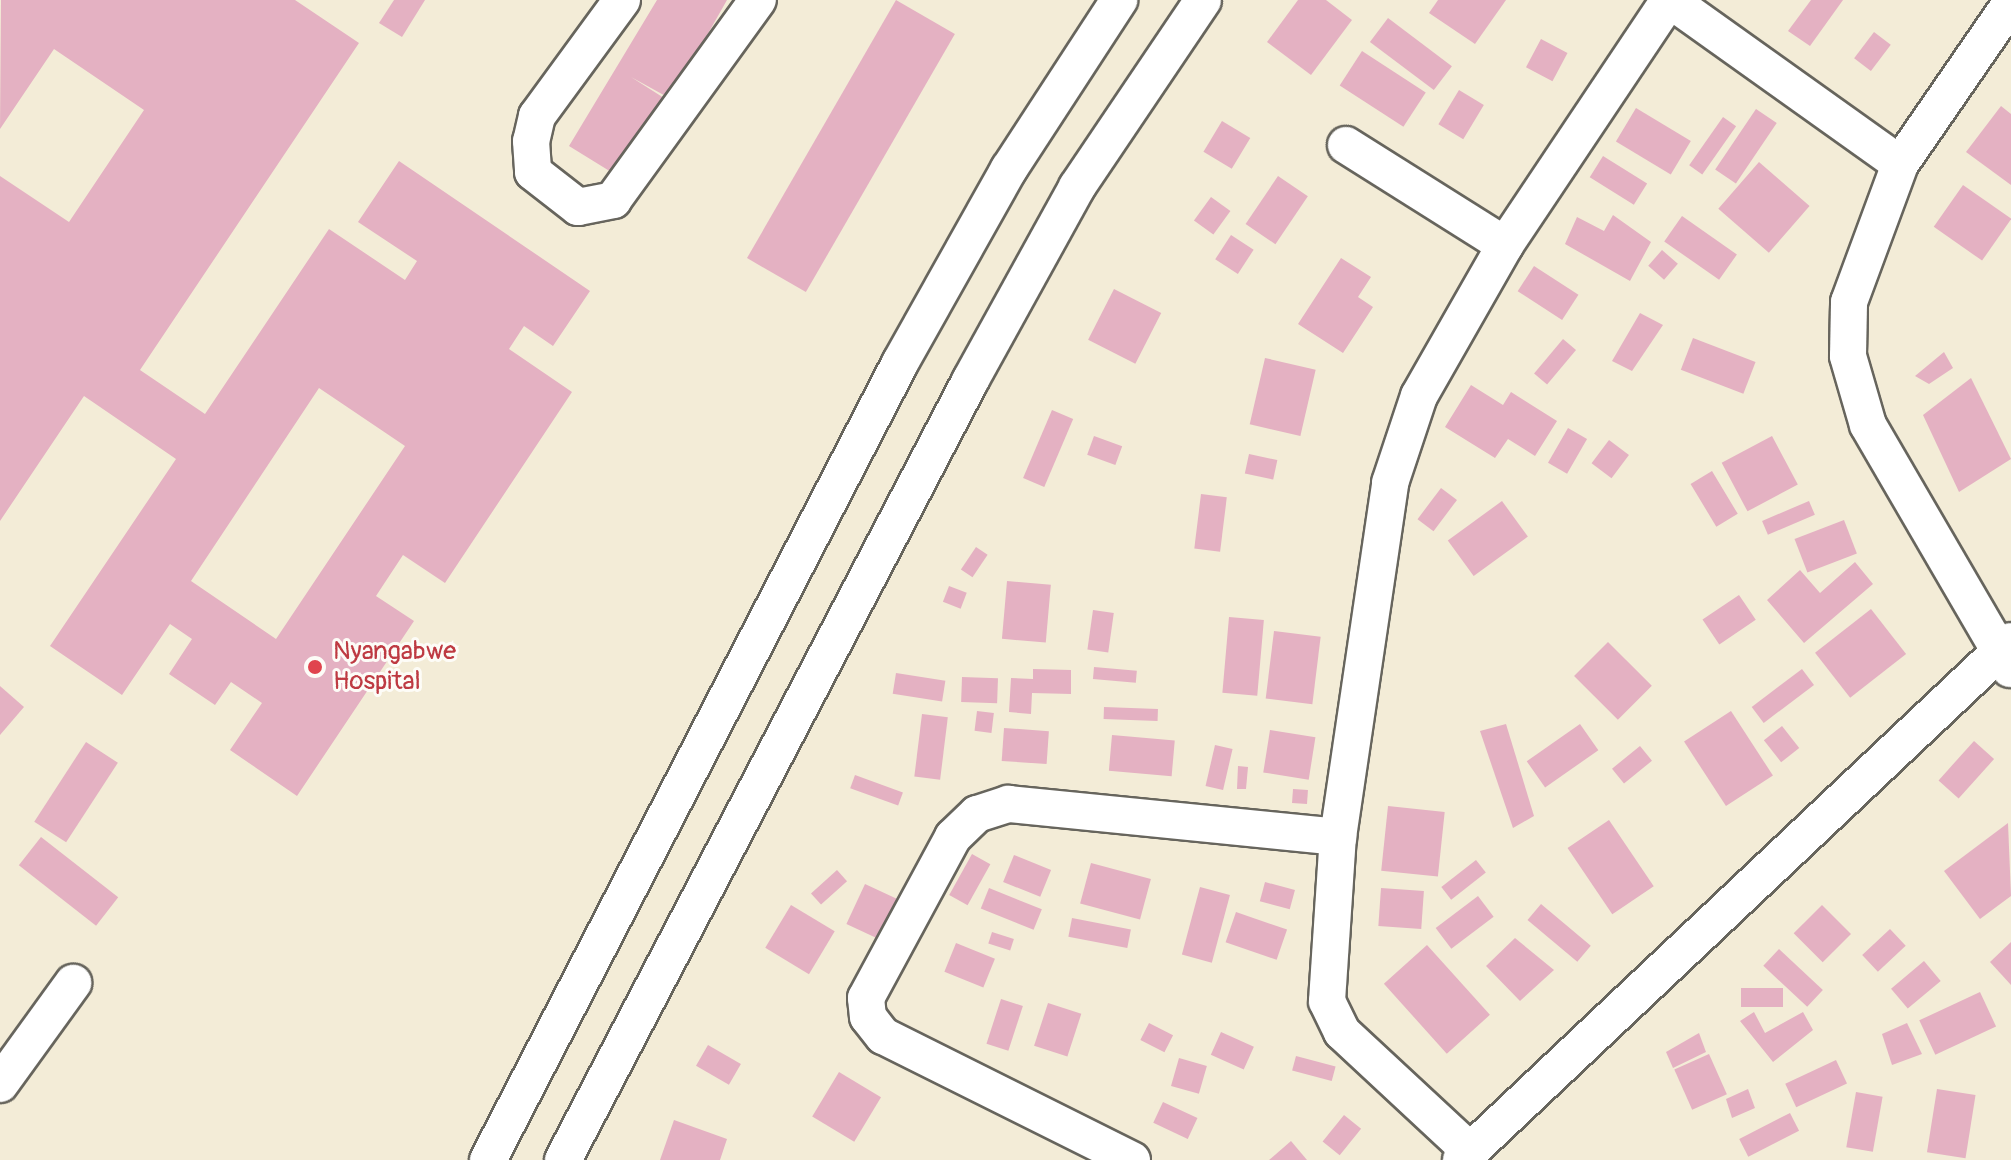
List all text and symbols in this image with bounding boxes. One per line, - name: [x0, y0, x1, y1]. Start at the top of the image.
- place label: Nyangabwe Hospital: [333, 636, 456, 698]
- marker: Nyangabwe Hospital: [304, 656, 326, 678]

